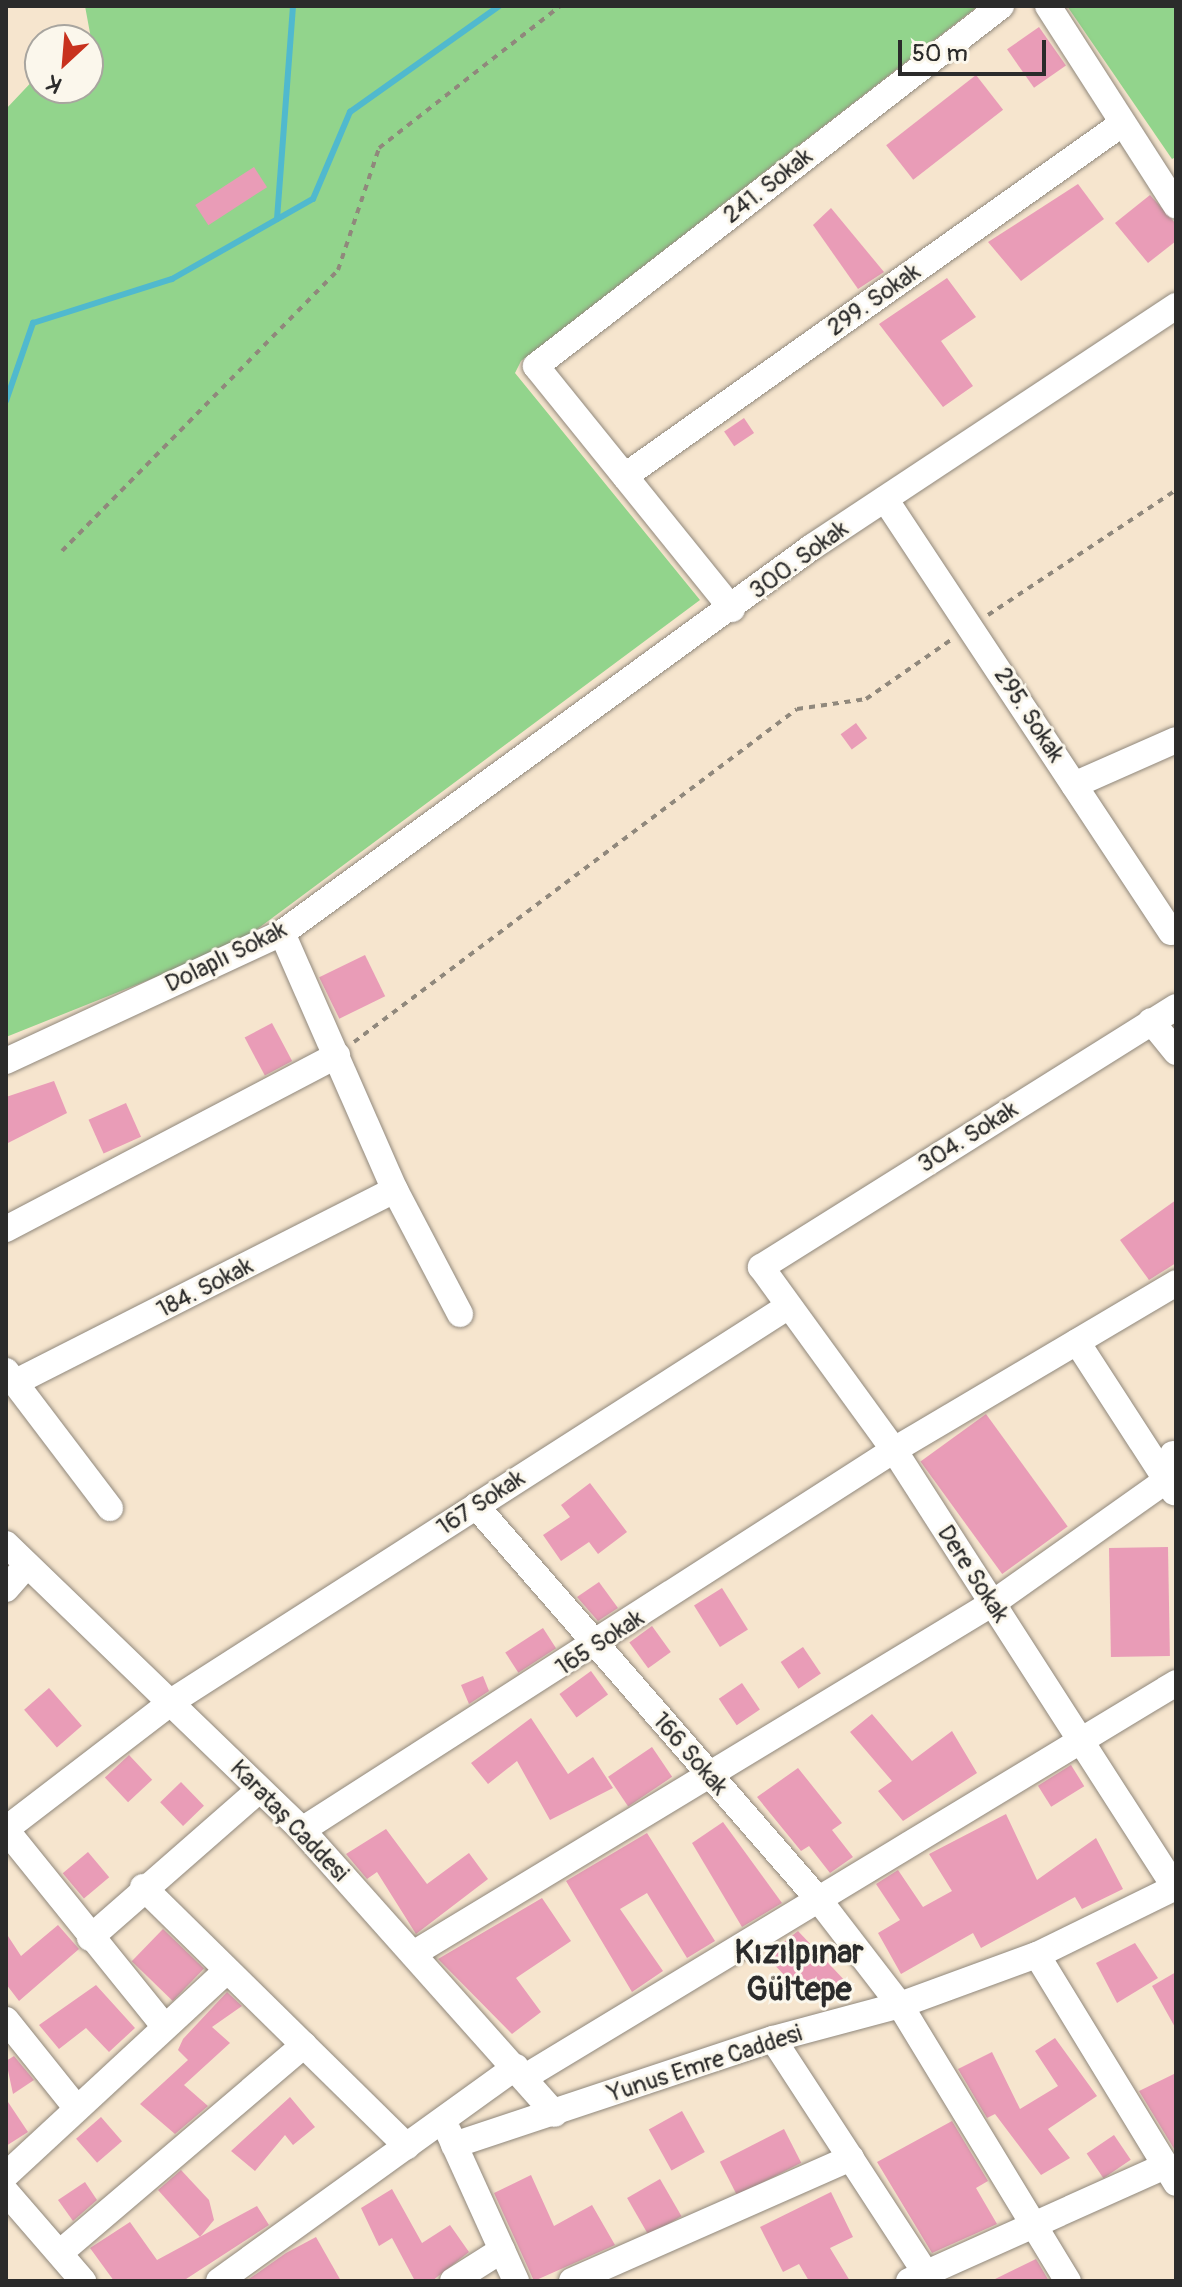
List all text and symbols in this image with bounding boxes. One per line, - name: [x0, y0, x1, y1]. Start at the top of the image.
- north arrow: [24, 24, 104, 104]
- scale bar: [902, 24, 1050, 74]
- text: 50 m: [912, 39, 968, 68]
- text: K: [42, 68, 66, 99]
- street label: 241. Sokak: [718, 142, 818, 230]
- street label: 299. Sokak: [822, 258, 926, 342]
- street label: 300. Sokak: [744, 515, 854, 605]
- street label: 295. Sokak: [988, 662, 1070, 768]
- street label: Dolaplı Sokak: [161, 915, 291, 999]
- street label: 304. Sokak: [913, 1095, 1023, 1179]
- street label: 184. Sokak: [152, 1252, 258, 1324]
- street label: 167 Sokak: [432, 1464, 530, 1542]
- street label: Dere Sokak: [931, 1520, 1015, 1628]
- street label: 165 Sokak: [550, 1604, 650, 1682]
- street label: 166 Sokak: [646, 1707, 734, 1801]
- street label: Karataş Caddesi: [224, 1754, 354, 1888]
- district label: Kızılpınar Gültepe: [735, 1935, 863, 2010]
- street label: Yunus Emre Caddesi: [604, 2019, 806, 2109]

